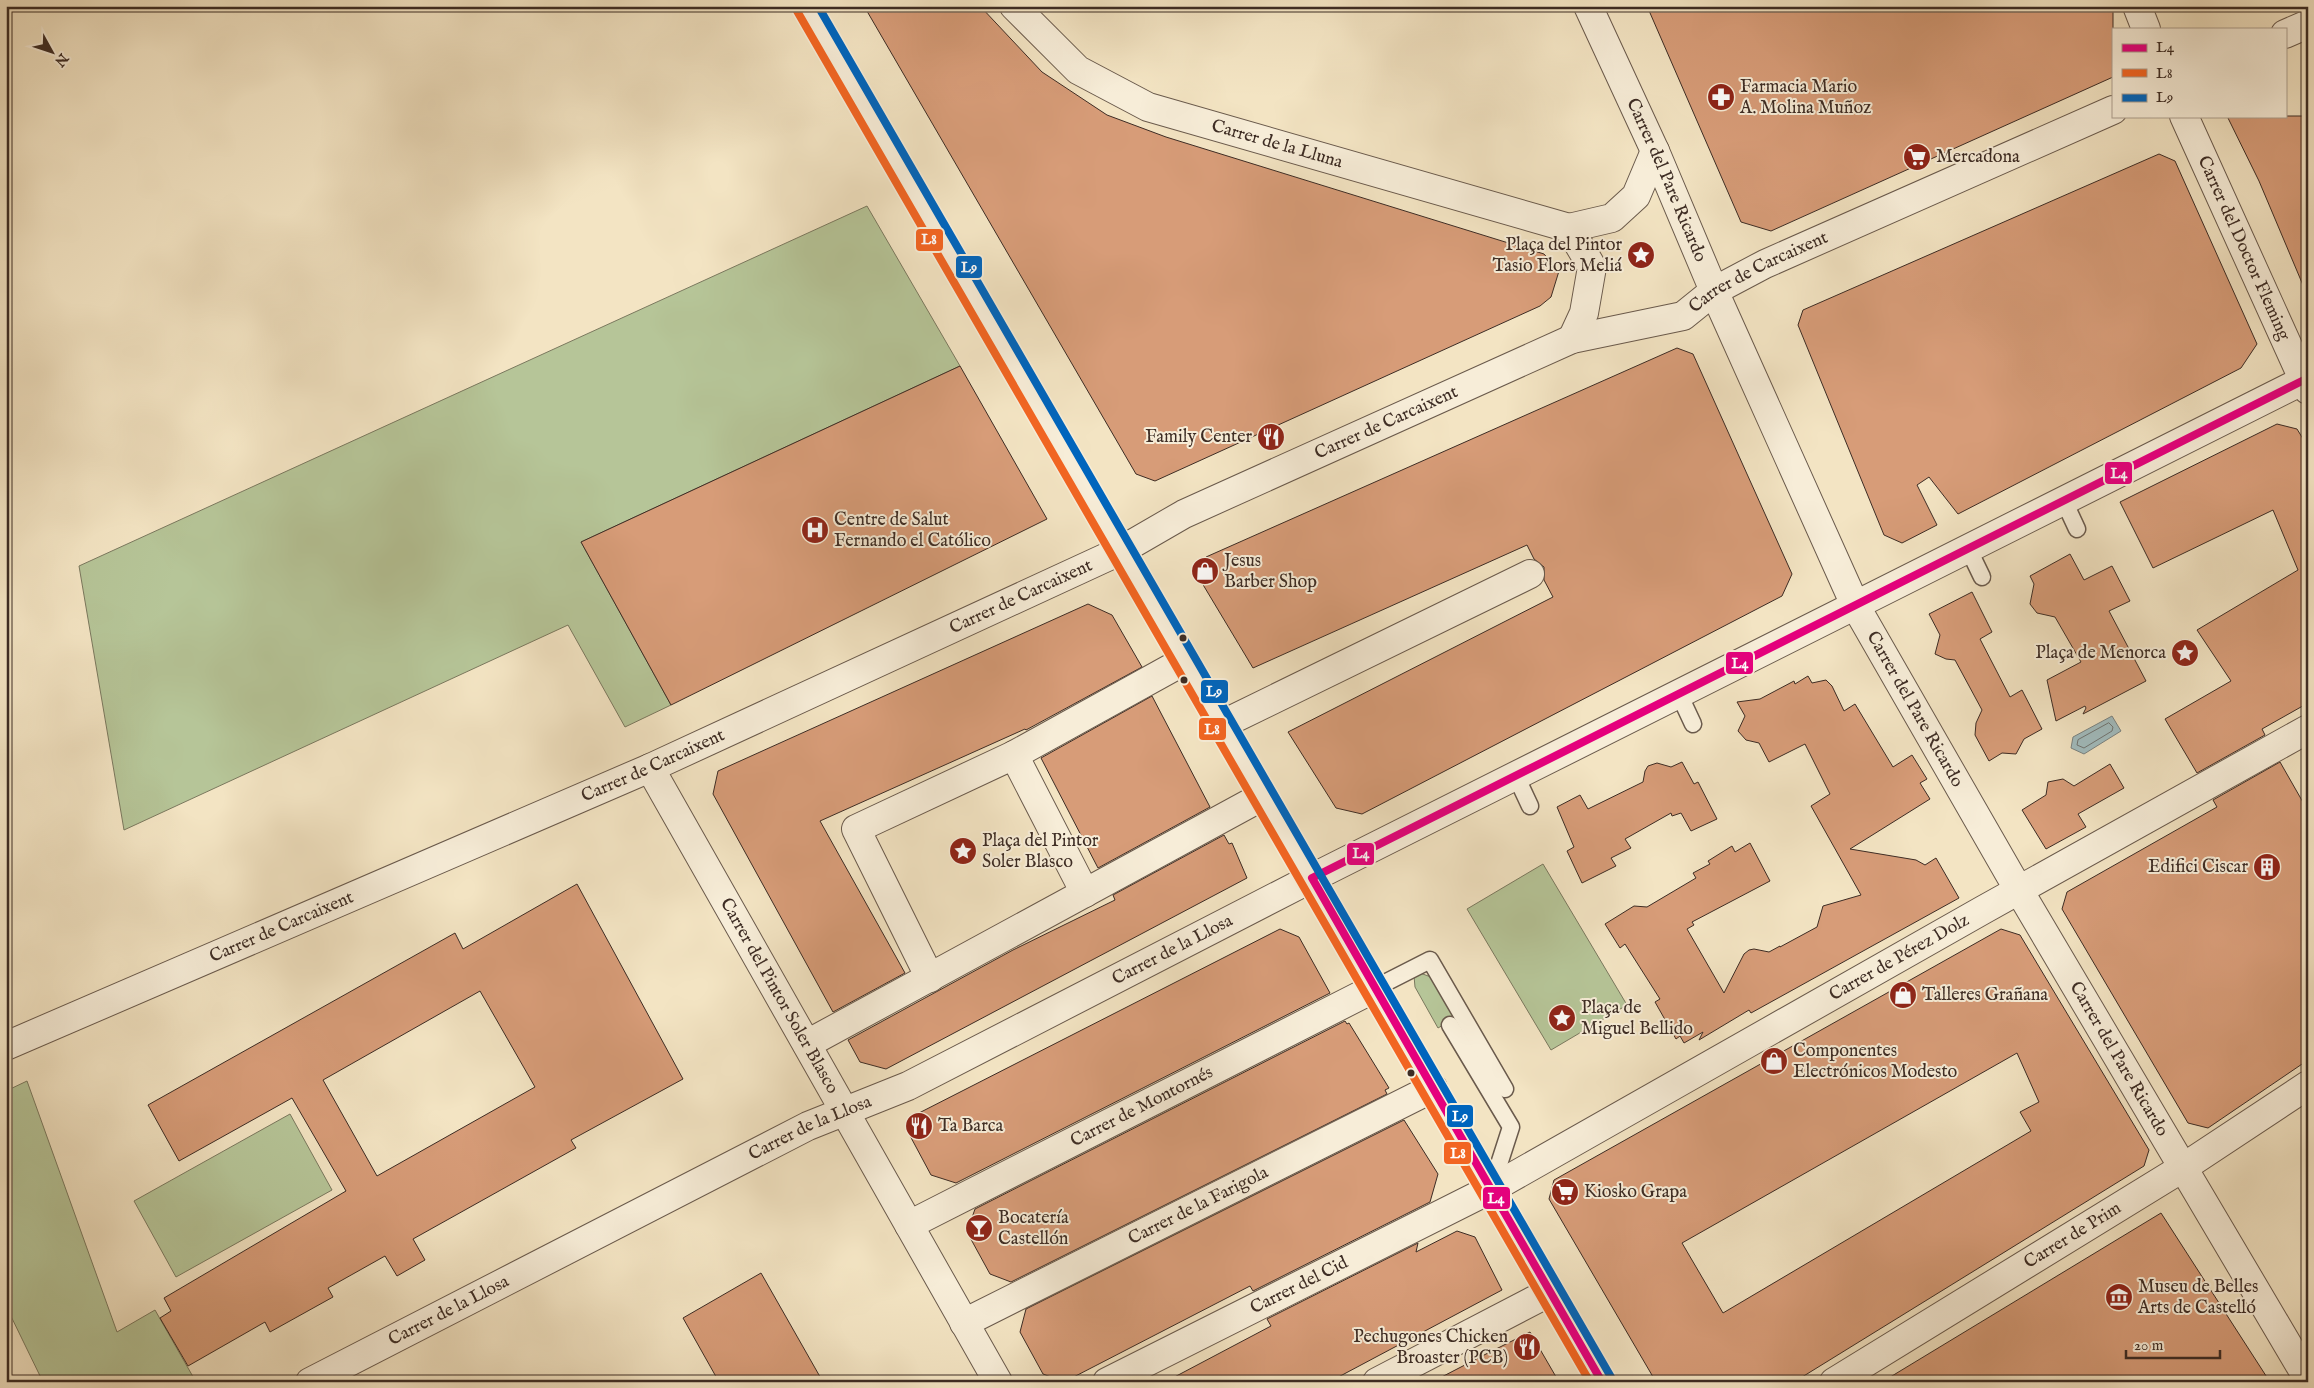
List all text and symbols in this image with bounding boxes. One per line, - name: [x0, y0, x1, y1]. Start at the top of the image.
- north arrow: [28, 28, 78, 78]
- legend: [2112, 28, 2286, 118]
- text: L4: [2156, 38, 2175, 57]
- text: N: [50, 49, 73, 70]
- text: L8: [2156, 64, 2173, 83]
- place label: Farmacia Mario A. Molina Muñoz: [1739, 76, 1871, 120]
- pharmacy icon: Farmacia Mario A. Molina Muñoz: [1706, 82, 1736, 112]
- text: L9: [2156, 88, 2173, 107]
- street label: Carrer del Pare Ricardo: [1621, 95, 1712, 266]
- street label: Carrer de la Lluna: [1209, 114, 1346, 174]
- supermarket icon: Mercadona: [1902, 142, 1932, 172]
- place label: Mercadona: [1936, 146, 2020, 169]
- street label: Carrer del Doctor Fleming: [2192, 152, 2296, 344]
- street label: Carrer de Carcaixent: [1684, 226, 1832, 318]
- line badge: L8: [915, 228, 944, 252]
- text: L8: [921, 231, 937, 249]
- place label: Plaça del Pintor Tasio Flors Meliá: [1492, 234, 1622, 278]
- place icon: Plaça del Pintor Tasio Flors Meliá: [1626, 240, 1656, 270]
- line badge: L9: [955, 255, 983, 279]
- text: L9: [961, 259, 977, 277]
- street label: Carrer de Carcaixent: [1311, 380, 1462, 465]
- restaurant icon: Family Center: [1256, 422, 1286, 452]
- place label: Family Center: [1145, 426, 1252, 449]
- line badge: L4: [2104, 461, 2133, 485]
- text: L4: [2111, 465, 2129, 483]
- place label: Centre de Salut Fernando el Católico: [834, 509, 991, 553]
- hospital icon: Centre de Salut Fernando el Católico: [800, 515, 830, 545]
- place label: Jesus Barber Shop: [1222, 550, 1317, 594]
- street label: Carrer de Carcaixent: [946, 554, 1096, 640]
- shop icon: Jesus Barber Shop: [1190, 556, 1220, 586]
- street label: Carrer del Pare Ricardo: [1861, 627, 1969, 792]
- unlabelled marker: [1178, 633, 1188, 643]
- place icon: Plaça de Menorca: [2170, 638, 2200, 668]
- place label: Plaça de Menorca: [2035, 642, 2166, 665]
- line badge: L4: [1725, 651, 1754, 675]
- text: L4: [1732, 655, 1750, 673]
- unlabelled marker: [1179, 675, 1189, 685]
- line badge: L9: [1200, 679, 1229, 704]
- text: L9: [1206, 683, 1222, 701]
- line badge: L8: [1198, 717, 1227, 741]
- text: L8: [1204, 721, 1220, 739]
- street label: Carrer de Carcaixent: [578, 724, 728, 808]
- place label: Plaça del Pintor Soler Blasco: [982, 830, 1099, 874]
- place icon: Plaça del Pintor Soler Blasco: [948, 836, 978, 866]
- line badge: L4: [1346, 842, 1375, 866]
- text: L4: [1353, 845, 1371, 863]
- building icon: Edifici Ciscar: [2252, 852, 2282, 882]
- place label: Edifici Ciscar: [2148, 856, 2248, 879]
- street label: Carrer de Carcaixent: [206, 886, 357, 968]
- street label: Carrer del Pintor Soler Blasco: [715, 894, 844, 1098]
- street label: Carrer de la Llosa: [1108, 909, 1237, 990]
- street label: Carrer de Pérez Dolz: [1825, 909, 1973, 1006]
- street label: Carrer del Pare Ricardo: [2064, 977, 2174, 1141]
- shop icon: Talleres Grañana: [1888, 980, 1918, 1010]
- place label: Talleres Grañana: [1922, 984, 2048, 1007]
- place label: Plaça de Miguel Bellido: [1581, 997, 1693, 1041]
- place icon: Plaça de Miguel Bellido: [1547, 1003, 1577, 1033]
- place label: Componentes Electrónicos Modesto: [1793, 1040, 1958, 1084]
- shop icon: Componentes Electrónicos Modesto: [1759, 1046, 1789, 1076]
- street label: Carrer de Montornés: [1066, 1061, 1217, 1153]
- unlabelled marker: [1406, 1068, 1416, 1078]
- street label: Carrer de la Llosa: [745, 1090, 875, 1166]
- line badge: L9: [1446, 1104, 1474, 1128]
- text: L9: [1452, 1108, 1468, 1126]
- restaurant icon: Ta Barca: [904, 1111, 934, 1141]
- place label: Ta Barca: [938, 1115, 1003, 1138]
- line badge: L8: [1443, 1141, 1472, 1165]
- text: L8: [1450, 1145, 1466, 1163]
- street label: Carrer de la Farigola: [1124, 1161, 1272, 1250]
- supermarket icon: Kiosko Grapa: [1550, 1177, 1580, 1207]
- place label: Kiosko Grapa: [1584, 1181, 1687, 1204]
- line badge: L4: [1482, 1186, 1511, 1210]
- text: L4: [1488, 1190, 1506, 1208]
- street label: Carrer de Prim: [2020, 1197, 2126, 1274]
- place label: Bocatería Castellón: [998, 1207, 1069, 1251]
- bar icon: Bocatería Castellón: [964, 1213, 994, 1243]
- street label: Carrer del Cid: [1246, 1251, 1352, 1320]
- street label: Carrer de la Llosa: [385, 1270, 513, 1351]
- place label: Museu de Belles Arts de Castelló: [2137, 1276, 2258, 1320]
- museum icon: Museu de Belles Arts de Castelló: [2104, 1282, 2134, 1312]
- place label: Pechugones Chicken Broaster (PCB): [1353, 1326, 1508, 1370]
- scale bar: [2126, 1328, 2220, 1360]
- restaurant icon: Pechugones Chicken Broaster (PCB): [1512, 1332, 1542, 1362]
- text: 20 m: [2134, 1336, 2164, 1355]

